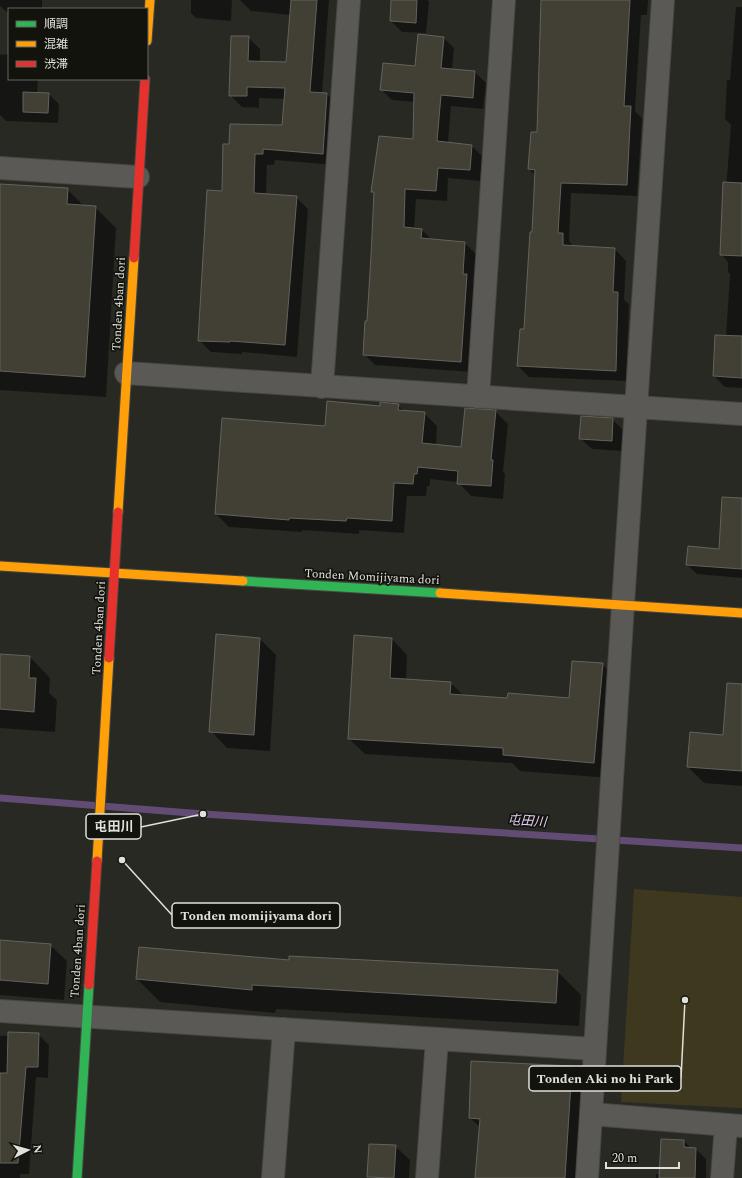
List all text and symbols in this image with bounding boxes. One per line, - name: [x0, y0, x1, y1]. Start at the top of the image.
- legend: [8, 8, 148, 80]
- text: 順調: [44, 15, 68, 34]
- text: 混雑: [44, 35, 68, 54]
- text: 渋滞: [44, 55, 68, 74]
- street label: Tonden 4ban dori: [107, 256, 131, 351]
- street label: Tonden Momijiyama dori: [304, 564, 440, 590]
- street label: Tonden 4ban dori: [87, 580, 111, 675]
- water label: 屯田川: [507, 810, 549, 832]
- callout: 屯田川: [86, 814, 141, 839]
- text: 屯田川: [94, 817, 134, 837]
- street label: Tonden 4ban dori: [65, 903, 91, 998]
- callout: Tonden momijiyama dori: [172, 903, 340, 928]
- text: Tonden momijiyama dori: [180, 906, 332, 926]
- callout: Tonden Aki no hi Park: [529, 1066, 681, 1091]
- text: Tonden Aki no hi Park: [537, 1069, 674, 1089]
- north arrow: [8, 1130, 48, 1170]
- text: N: [29, 1144, 46, 1154]
- scale bar: [606, 1144, 679, 1170]
- text: 20 m: [612, 1149, 637, 1168]

